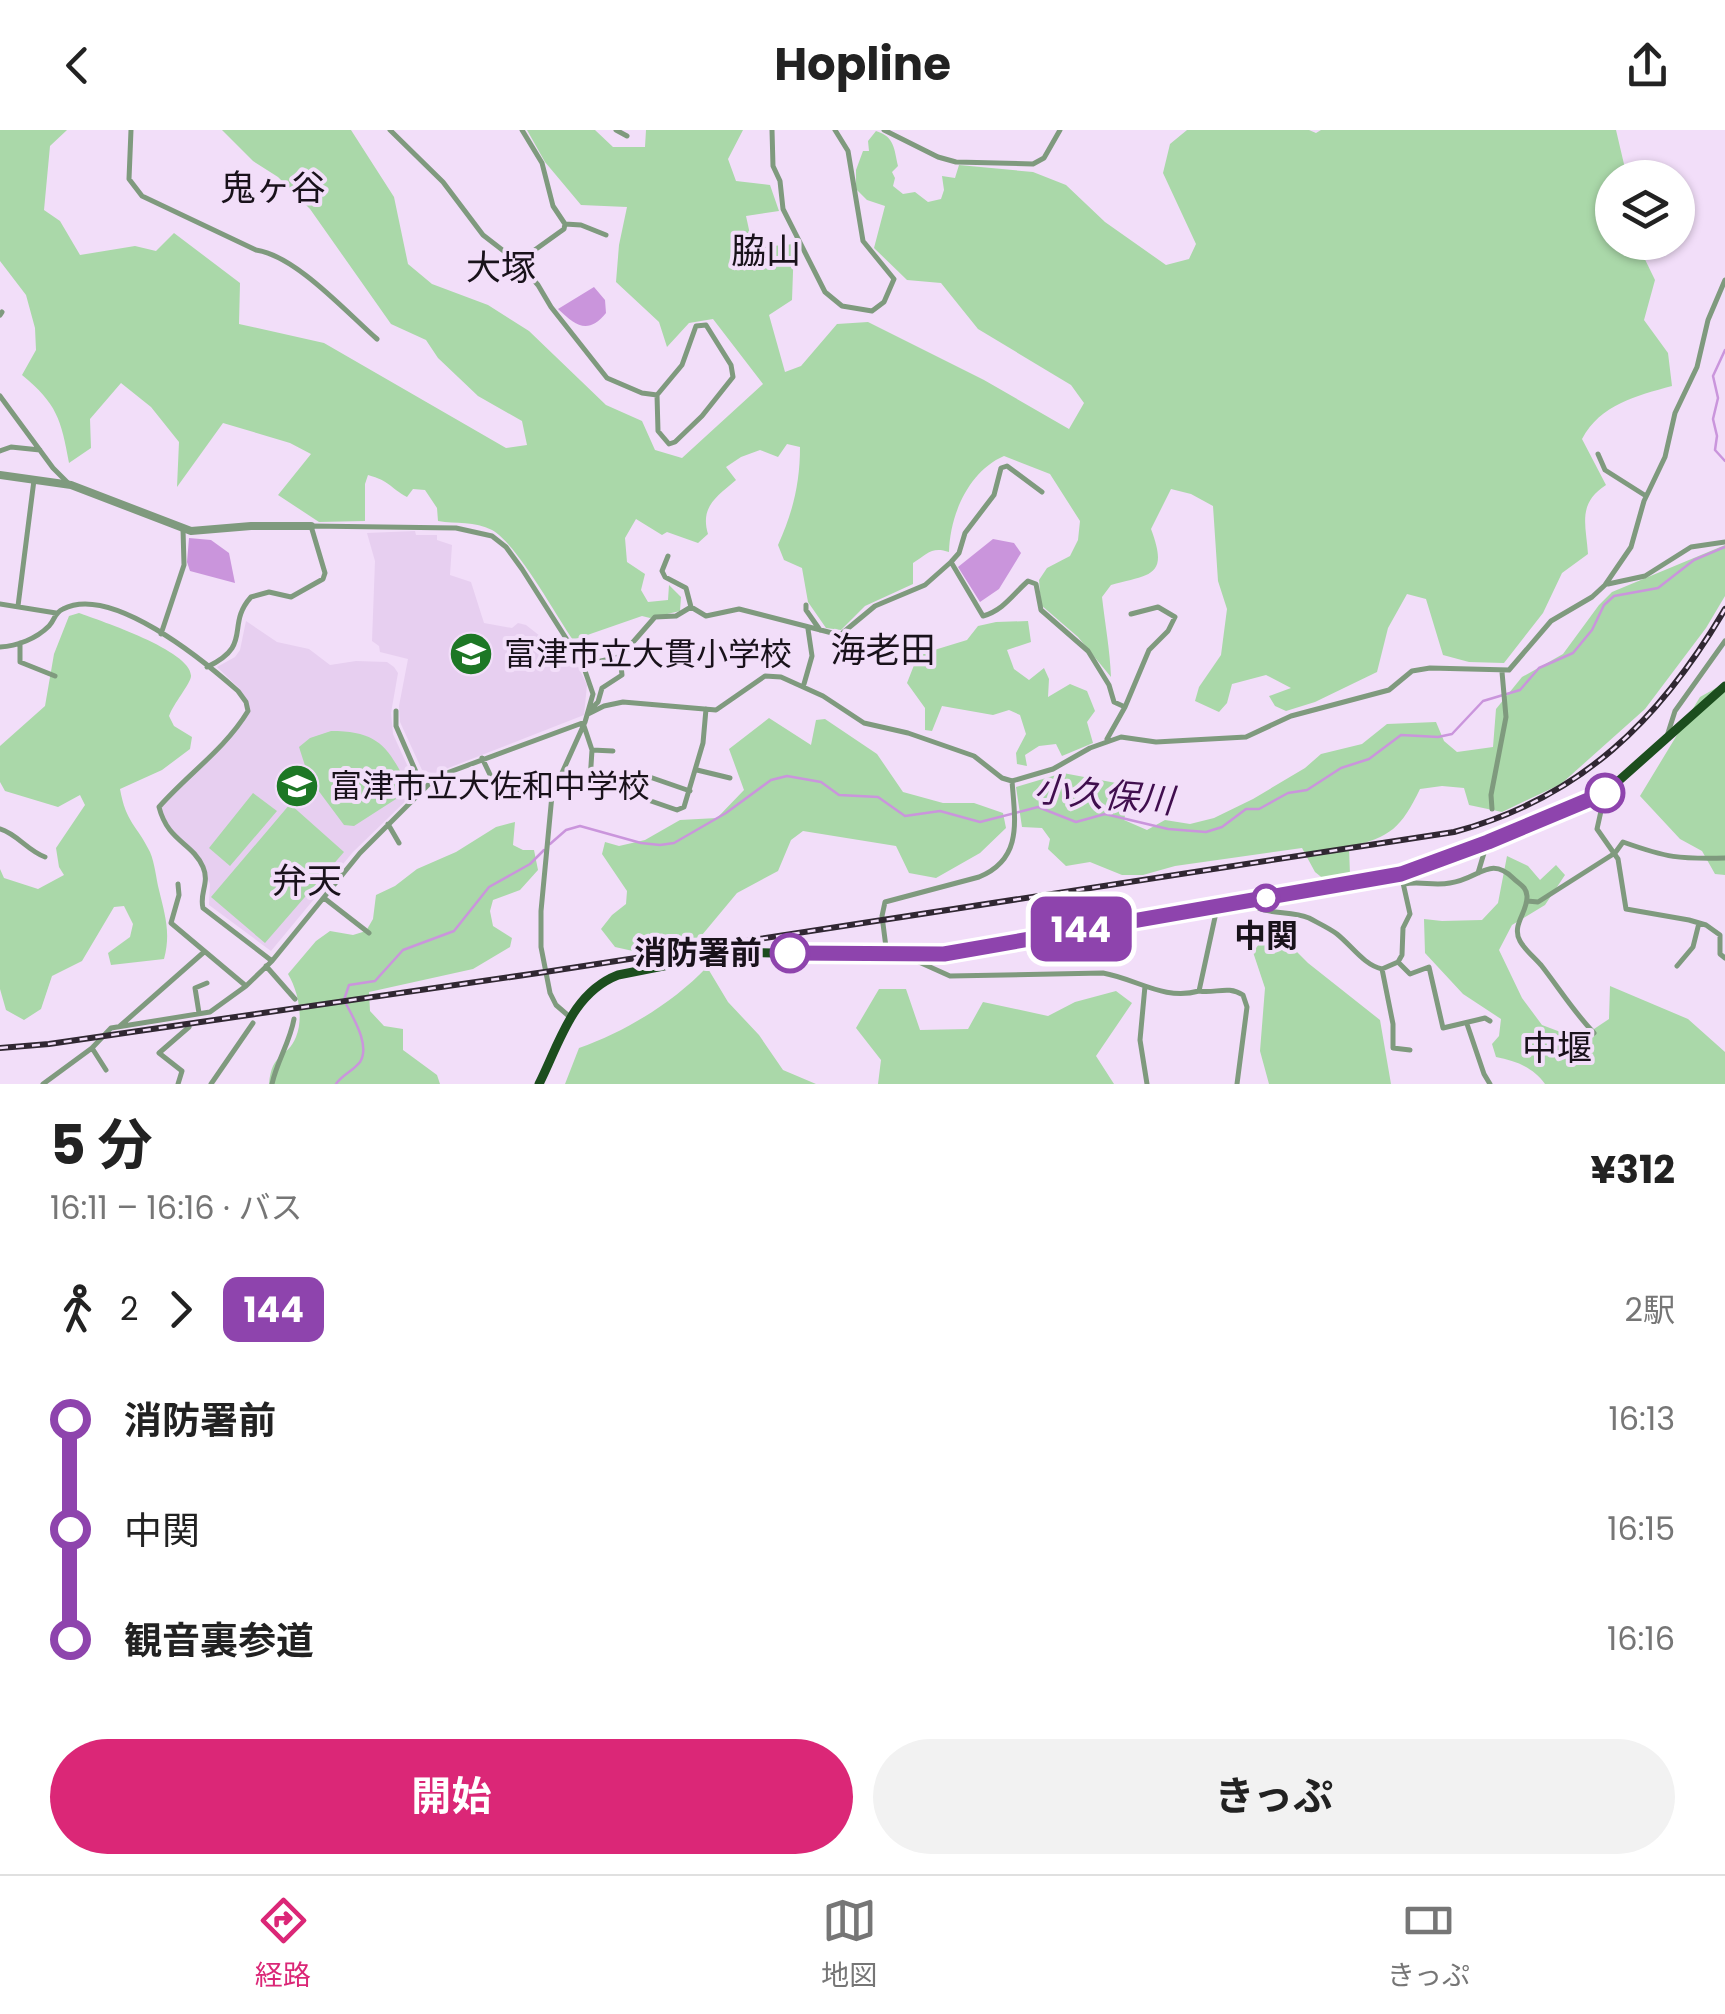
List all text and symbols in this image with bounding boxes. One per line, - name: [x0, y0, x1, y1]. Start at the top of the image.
- text: Hopline: [774, 33, 951, 96]
- icon: back: [50, 38, 105, 93]
- icon: share: [1620, 38, 1675, 93]
- map controls: [1595, 160, 1695, 260]
- button: layers: [1595, 160, 1695, 260]
- district label: 鬼ヶ谷: [220, 163, 326, 212]
- district label: 脇山: [731, 226, 801, 275]
- district label: 大塚: [466, 243, 536, 292]
- district label: 海老田: [830, 625, 936, 674]
- school or university icon: 富津市立大貫小学校: [448, 631, 494, 677]
- place label: 富津市立大貫小学校: [504, 631, 792, 676]
- school or university icon: 富津市立大佐和中学校: [274, 763, 320, 809]
- place label: 富津市立大佐和中学校: [330, 763, 650, 808]
- water label: 小久保川: [1032, 764, 1180, 825]
- unlabelled marker: [1586, 774, 1624, 812]
- district label: 弁天: [272, 856, 342, 905]
- marker: 中関: [1253, 885, 1279, 911]
- line badge: 144: [1024, 896, 1138, 962]
- text: 144: [1051, 905, 1111, 954]
- place label: 中関: [1234, 913, 1298, 958]
- place label: 消防署前: [634, 930, 762, 975]
- marker: 消防署前: [771, 934, 809, 972]
- district label: 中堰: [1522, 1023, 1592, 1072]
- text: 5 分: [50, 1106, 152, 1183]
- text: ¥312: [1591, 1143, 1675, 1196]
- text: 16:11 – 16:16 · バス: [50, 1185, 302, 1230]
- icon: walk: [50, 1282, 105, 1337]
- icon: forward: [153, 1282, 208, 1337]
- text: 144: [243, 1285, 304, 1334]
- text: 2: [120, 1286, 138, 1331]
- text: 2駅: [1625, 1287, 1675, 1332]
- text: 消防署前: [124, 1394, 276, 1447]
- text: 16:13: [1609, 1396, 1675, 1441]
- text: 中関: [124, 1504, 200, 1557]
- text: 16:15: [1607, 1506, 1675, 1551]
- text: 観音裏参道: [124, 1614, 314, 1667]
- text: 16:16: [1607, 1616, 1675, 1661]
- button: 開始: [50, 1739, 853, 1854]
- button: きっぷ: [873, 1739, 1675, 1854]
- tab: 経路: [255, 1893, 311, 1997]
- tab: 地図: [821, 1893, 877, 1997]
- tab: きっぷ: [1387, 1893, 1470, 1997]

